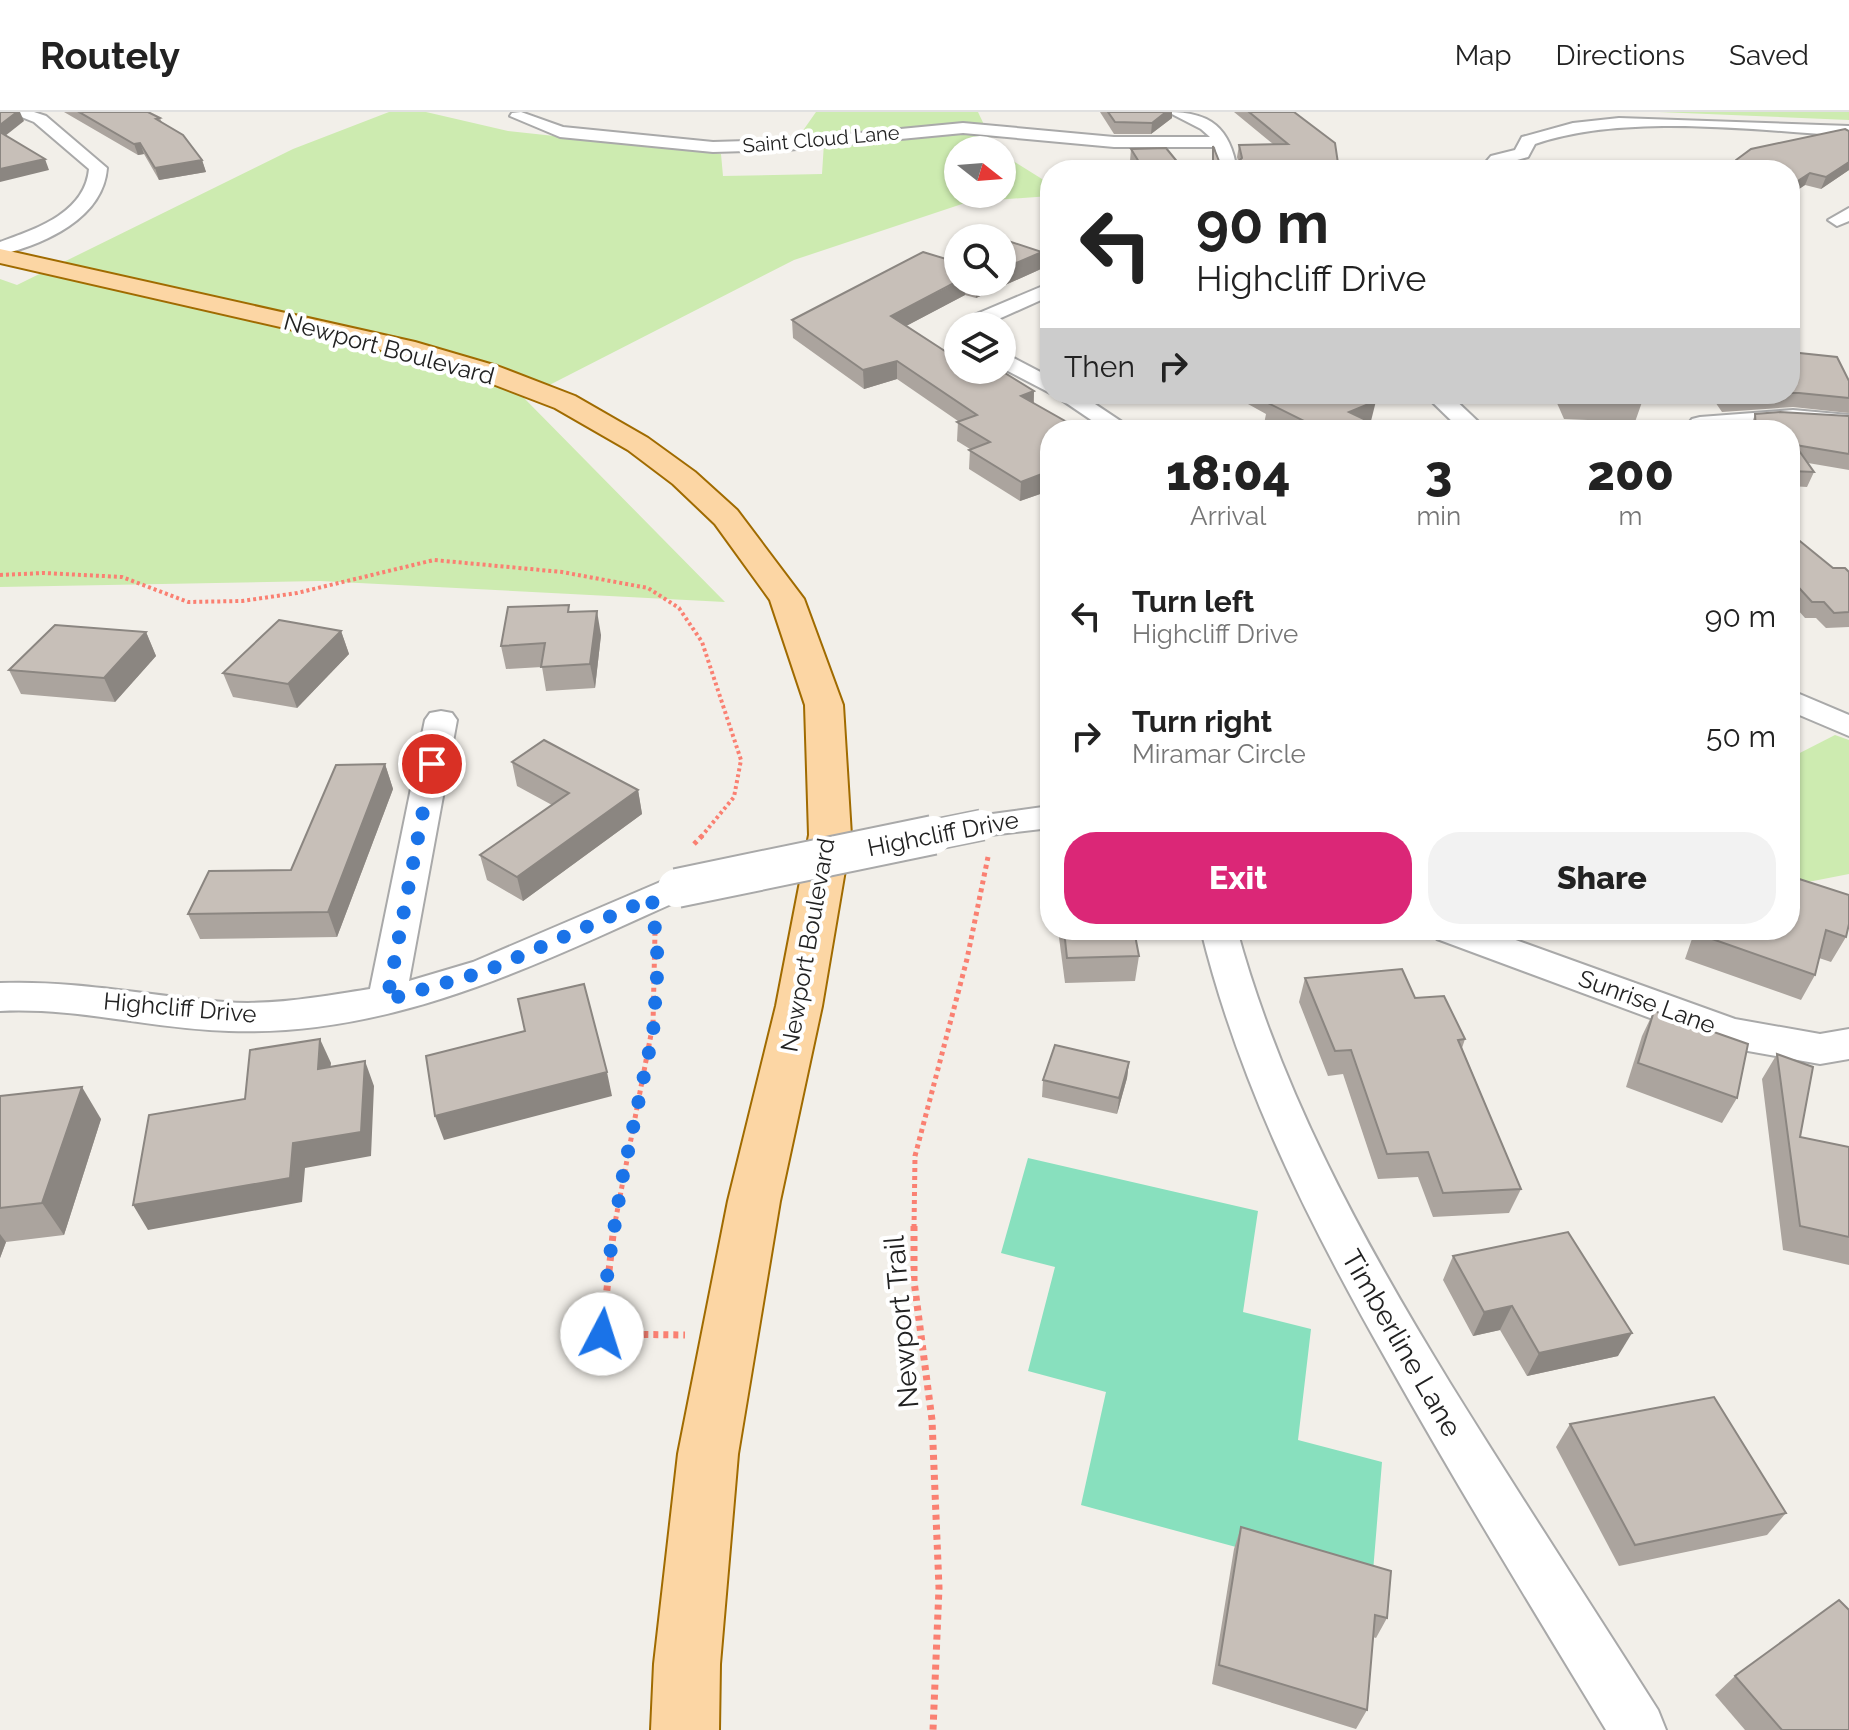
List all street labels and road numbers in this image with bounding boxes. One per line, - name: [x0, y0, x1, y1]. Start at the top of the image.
- street label: Saint Cloud Lane: [742, 120, 901, 158]
- street label: Newport Boulevard: [281, 306, 498, 391]
- street label: Highcliff Drive: [865, 805, 1021, 862]
- street label: Newport Boulevard: [774, 836, 841, 1054]
- street label: Sunrise Lane: [1575, 963, 1720, 1040]
- street label: Highcliff Drive: [102, 986, 258, 1029]
- street label: Newport Trail: [877, 1234, 925, 1410]
- street label: Timberline Lane: [1335, 1244, 1468, 1443]

